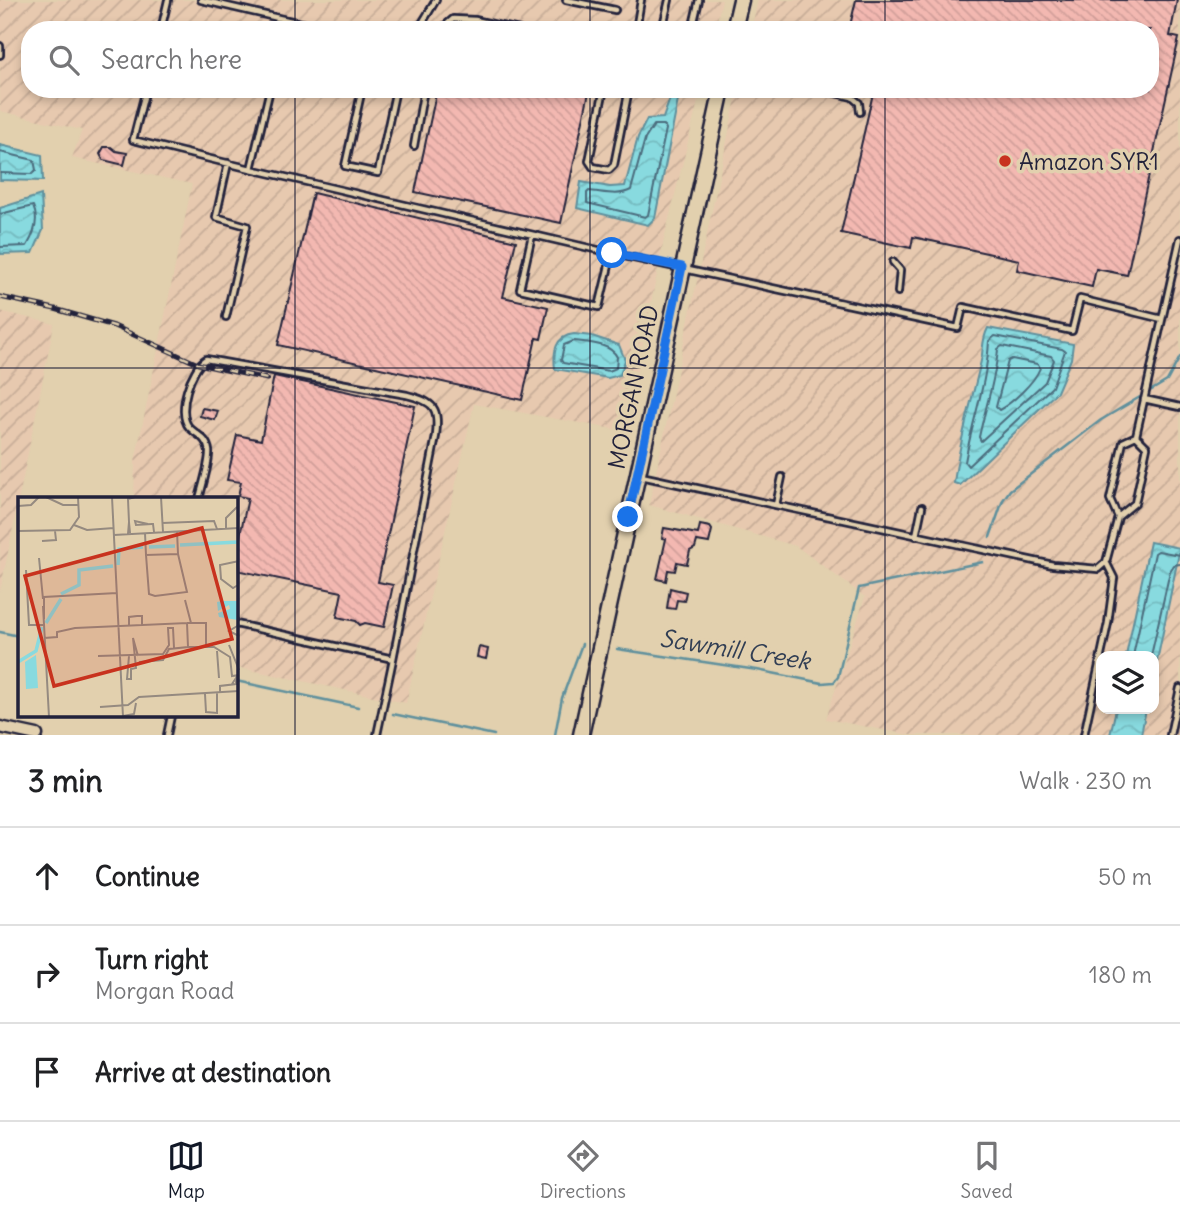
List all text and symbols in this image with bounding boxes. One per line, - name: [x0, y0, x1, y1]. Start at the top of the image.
- search box: [21, 21, 1159, 98]
- icon: search: [45, 41, 83, 79]
- text: Search here: [101, 43, 242, 76]
- place label: Amazon SYR1: [1019, 147, 1159, 176]
- marker: Amazon SYR1: [997, 153, 1013, 169]
- route start: [596, 237, 627, 268]
- street label: MORGAN ROAD: [601, 302, 665, 472]
- inset map: [18, 497, 238, 718]
- route end: [612, 501, 643, 532]
- water label: Sawmill Creek: [658, 622, 814, 676]
- map controls: [1096, 651, 1159, 714]
- button: layers: [1096, 651, 1159, 714]
- text: 3 min: [28, 762, 103, 800]
- text: Walk · 230 m: [1019, 766, 1152, 795]
- icon: ahead: [28, 857, 66, 895]
- text: Continue: [95, 860, 200, 893]
- text: 50 m: [1098, 862, 1152, 891]
- text: Turn right: [95, 943, 208, 976]
- icon: right: [28, 955, 66, 993]
- text: 180 m: [1089, 960, 1152, 989]
- text: Morgan Road: [95, 976, 234, 1005]
- icon: arrive: [28, 1053, 66, 1091]
- text: Arrive at destination: [95, 1056, 331, 1089]
- tab: Map: [167, 1137, 205, 1203]
- tab: Directions: [540, 1137, 626, 1203]
- tab: Saved: [961, 1137, 1013, 1203]

